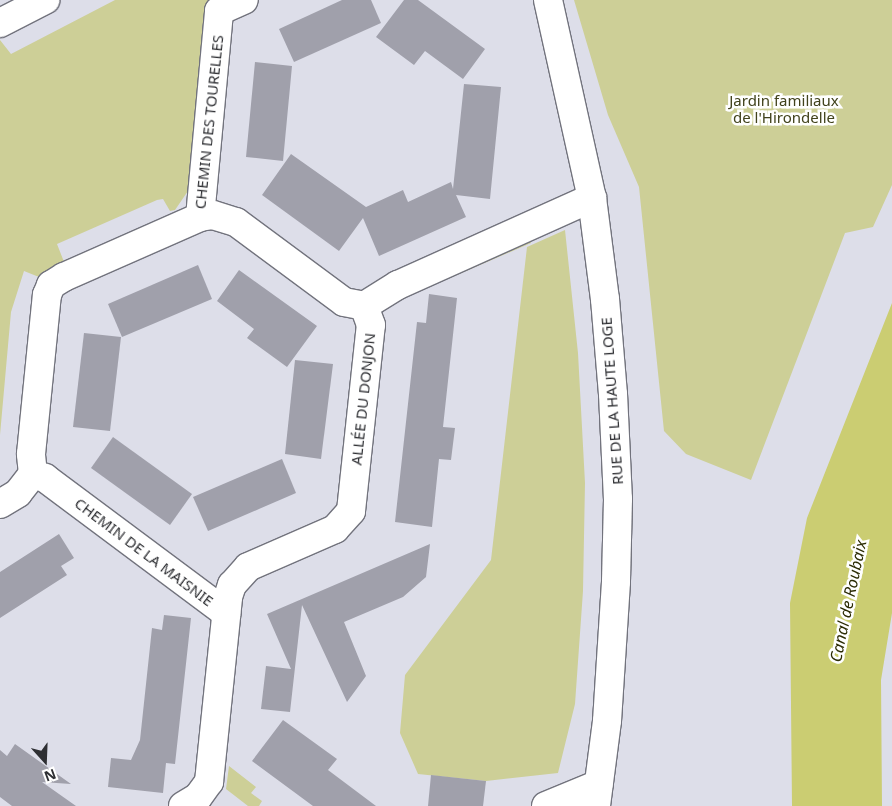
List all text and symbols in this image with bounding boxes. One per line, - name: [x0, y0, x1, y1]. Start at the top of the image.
- street label: CHEMIN DES TOURELLES: [191, 34, 227, 210]
- park label: Jardin familiaux de l'Hirondelle: [729, 91, 839, 126]
- street label: RUE DE LA HAUTE LOGE: [597, 317, 627, 485]
- street label: ALLÉE DU DONJON: [347, 332, 379, 466]
- street label: CHEMIN DE LA MAISNIE: [71, 494, 217, 610]
- water label: Canal de Roubaix: [826, 538, 870, 664]
- north arrow: [20, 736, 70, 786]
- text: N: [42, 765, 59, 786]

